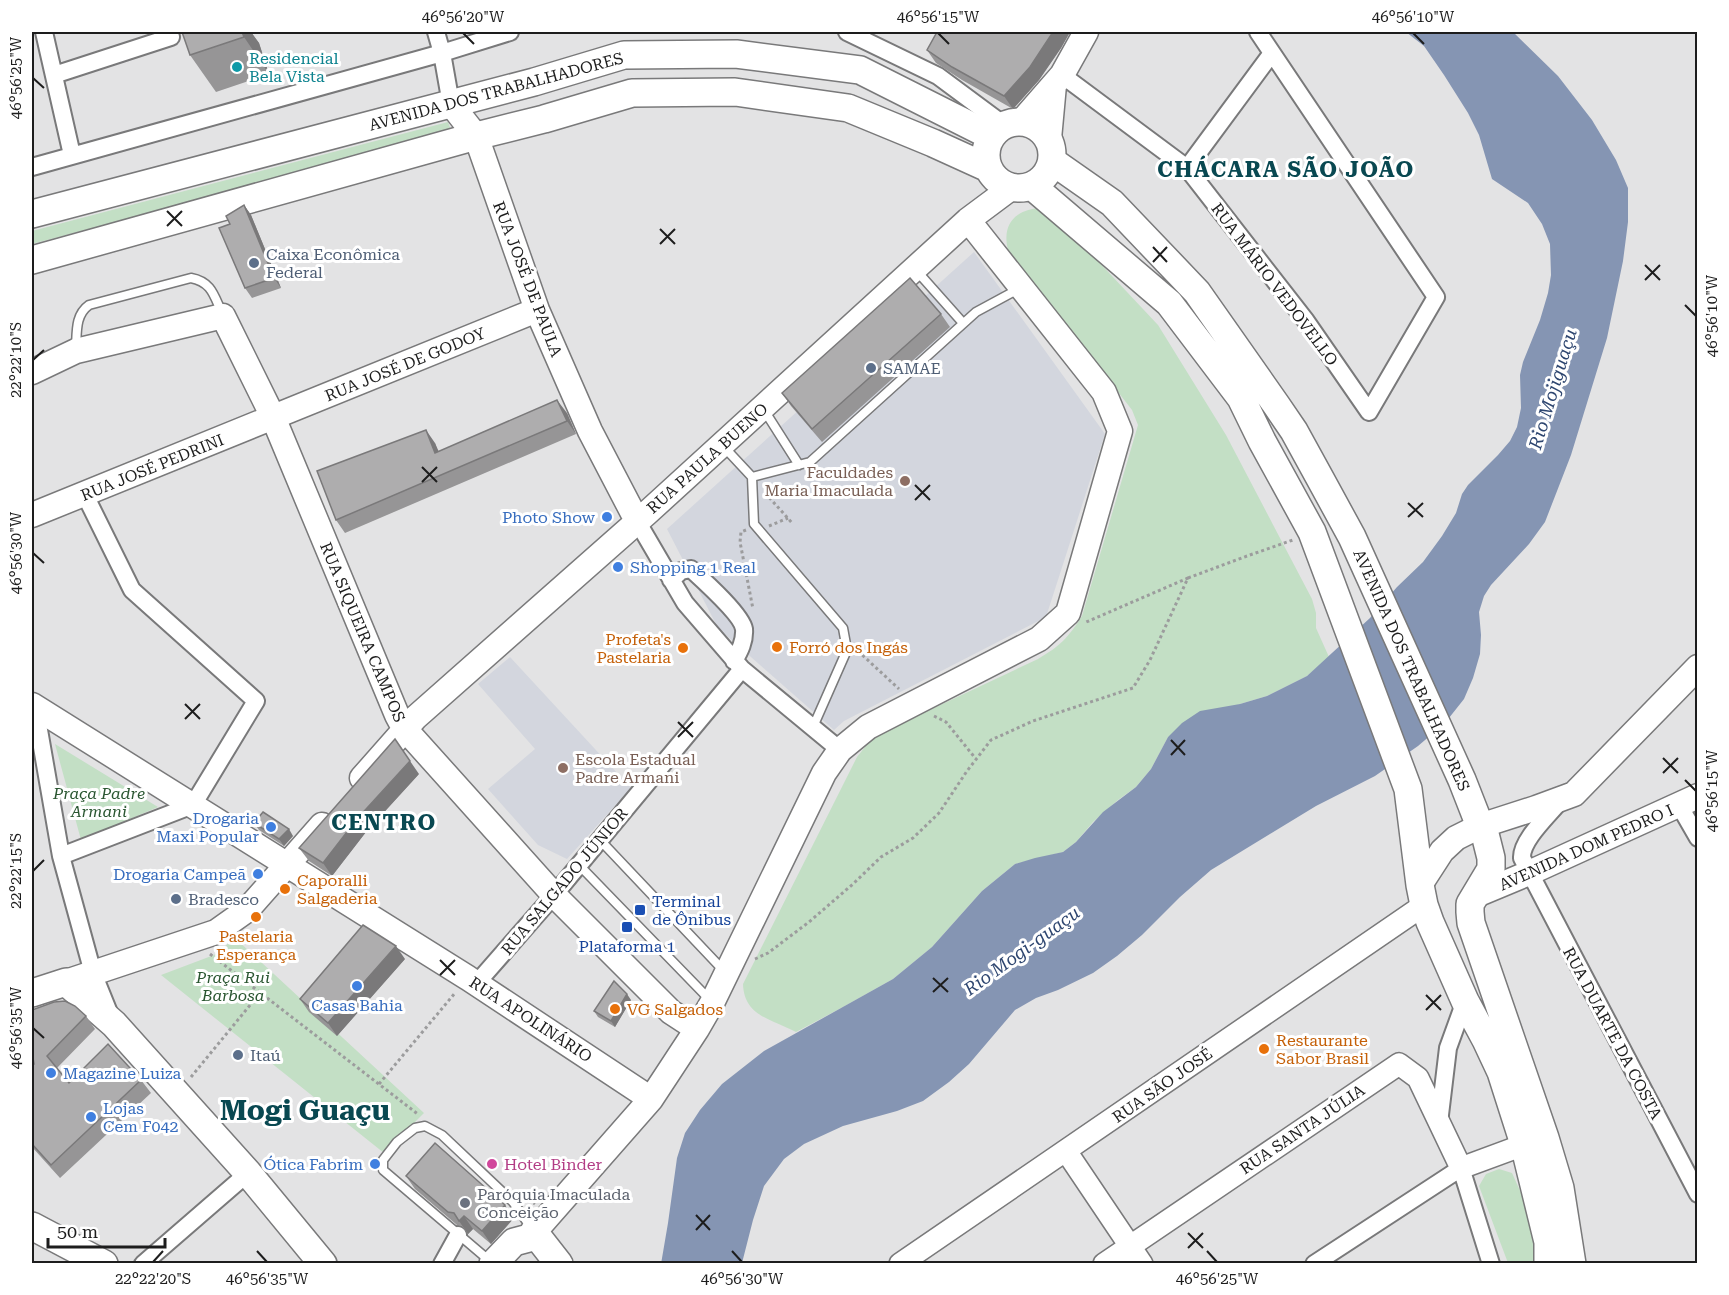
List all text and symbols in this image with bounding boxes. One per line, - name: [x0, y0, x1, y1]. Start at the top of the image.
- text: 46°56'20"W: [422, 8, 505, 26]
- text: 46°56'15"W: [897, 8, 980, 26]
- text: 46°56'10"W: [1372, 8, 1455, 26]
- text: 46°56'25"W: [7, 36, 25, 119]
- street label: AVENIDA DOS TRABALHADORES: [367, 48, 625, 135]
- place label: Residencial Bela Vista: [249, 49, 338, 86]
- marker: Residencial Bela Vista: [230, 60, 244, 74]
- district label: CHÁCARA SÃO JOÃO: [1157, 155, 1415, 182]
- street label: RUA JOSÉ DE PAULA: [489, 199, 566, 360]
- street label: RUA MÁRIO VEDOVELLO: [1207, 199, 1342, 369]
- place label: Caixa Econômica Federal: [266, 245, 400, 282]
- marker: Caixa Econômica Federal: [247, 256, 261, 270]
- text: 46°56'10"W: [1703, 274, 1721, 357]
- text: 22°22'10"S: [7, 322, 25, 398]
- street label: RUA JOSÉ DE GODOY: [322, 324, 488, 405]
- water label: Rio Mojiguaçu: [1524, 326, 1581, 453]
- place label: SAMAE: [883, 359, 941, 378]
- marker: SAMAE: [864, 361, 878, 375]
- street label: RUA PAULA BUENO: [643, 399, 772, 518]
- street label: RUA JOSÉ PEDRINI: [78, 430, 227, 505]
- place label: Faculdades Maria Imaculada: [764, 463, 893, 500]
- marker: Faculdades Maria Imaculada: [898, 474, 912, 488]
- place label: Photo Show: [502, 508, 596, 527]
- marker: Photo Show: [600, 510, 614, 524]
- text: 46°56'30"W: [7, 511, 25, 594]
- street label: RUA SIQUEIRA CAMPOS: [316, 539, 409, 725]
- street label: AVENIDA DOS TRABALHADORES: [1349, 546, 1474, 794]
- place label: Shopping 1 Real: [630, 558, 756, 577]
- marker: Shopping 1 Real: [611, 560, 625, 574]
- place label: Profeta's Pastelaria: [596, 630, 671, 667]
- place label: Forró dos Ingás: [789, 638, 908, 657]
- marker: Forró dos Ingás: [770, 640, 784, 654]
- marker: Profeta's Pastelaria: [676, 641, 690, 655]
- text: 46°56'15"W: [1703, 749, 1721, 832]
- place label: Escola Estadual Padre Armani: [575, 750, 696, 787]
- marker: Escola Estadual Padre Armani: [556, 761, 570, 775]
- park label: Praça Padre Armani: [52, 784, 145, 821]
- street label: AVENIDA DOM PEDRO I: [1496, 800, 1676, 895]
- street label: RUA SALGADO JÚNIOR: [497, 804, 632, 959]
- place label: Drogaria Maxi Popular: [156, 809, 259, 846]
- district label: CENTRO: [331, 810, 437, 835]
- marker: Drogaria Maxi Popular: [264, 820, 278, 834]
- text: 22°22'15"S: [7, 833, 25, 909]
- place label: Drogaria Campeã: [113, 865, 246, 884]
- marker: Drogaria Campeã: [251, 867, 265, 881]
- place label: Caporalli Salgaderia: [297, 871, 378, 908]
- marker: Caporalli Salgaderia: [278, 882, 292, 896]
- place label: Bradesco: [188, 890, 259, 909]
- marker: Bradesco: [169, 892, 183, 906]
- place label: Terminal de Ônibus: [652, 892, 732, 929]
- water label: Rio Mogi-guaçu: [959, 902, 1084, 1000]
- marker: Terminal de Ônibus: [633, 903, 647, 917]
- marker: Pastelaria Esperança: [249, 910, 263, 924]
- marker: Plataforma 1: [620, 920, 634, 934]
- place label: Pastelaria Esperança: [216, 927, 296, 964]
- place label: Plataforma 1: [578, 937, 676, 956]
- street label: RUA DUARTE DA COSTA: [1559, 944, 1666, 1123]
- park label: Praça Rui Barbosa: [195, 968, 270, 1005]
- street label: RUA APOLINÁRIO: [466, 973, 596, 1066]
- marker: Casas Bahia: [350, 979, 364, 993]
- text: 46°56'35"W: [7, 986, 25, 1069]
- place label: Casas Bahia: [311, 996, 403, 1015]
- place label: VG Salgados: [627, 1000, 723, 1019]
- marker: VG Salgados: [608, 1002, 622, 1016]
- place label: Restaurante Sabor Brasil: [1276, 1031, 1369, 1068]
- marker: Restaurante Sabor Brasil: [1257, 1042, 1271, 1056]
- street label: RUA SÃO JOSÉ: [1109, 1044, 1216, 1127]
- place label: Itaú: [250, 1046, 280, 1065]
- marker: Itaú: [231, 1048, 245, 1062]
- place label: Magazine Luiza: [63, 1064, 182, 1083]
- marker: Magazine Luiza: [44, 1066, 58, 1080]
- street label: RUA SANTA JÚLIA: [1236, 1080, 1369, 1178]
- district label: Mogi Guaçu: [220, 1094, 390, 1127]
- place label: Lojas Cem F042: [103, 1099, 178, 1136]
- marker: Lojas Cem F042: [84, 1110, 98, 1124]
- place label: Ótica Fabrim: [263, 1155, 363, 1174]
- place label: Hotel Binder: [504, 1155, 603, 1174]
- marker: Ótica Fabrim: [368, 1157, 382, 1171]
- marker: Hotel Binder: [485, 1157, 499, 1171]
- place label: Paróquia Imaculada Conceição: [477, 1185, 630, 1222]
- marker: Paróquia Imaculada Conceição: [458, 1196, 472, 1210]
- scale bar: [48, 1211, 165, 1249]
- text: 50 m: [57, 1221, 98, 1242]
- text: 22°22'20"S: [115, 1270, 191, 1288]
- text: 46°56'35"W: [226, 1270, 309, 1288]
- text: 46°56'30"W: [701, 1270, 784, 1288]
- text: 46°56'25"W: [1176, 1270, 1259, 1288]

